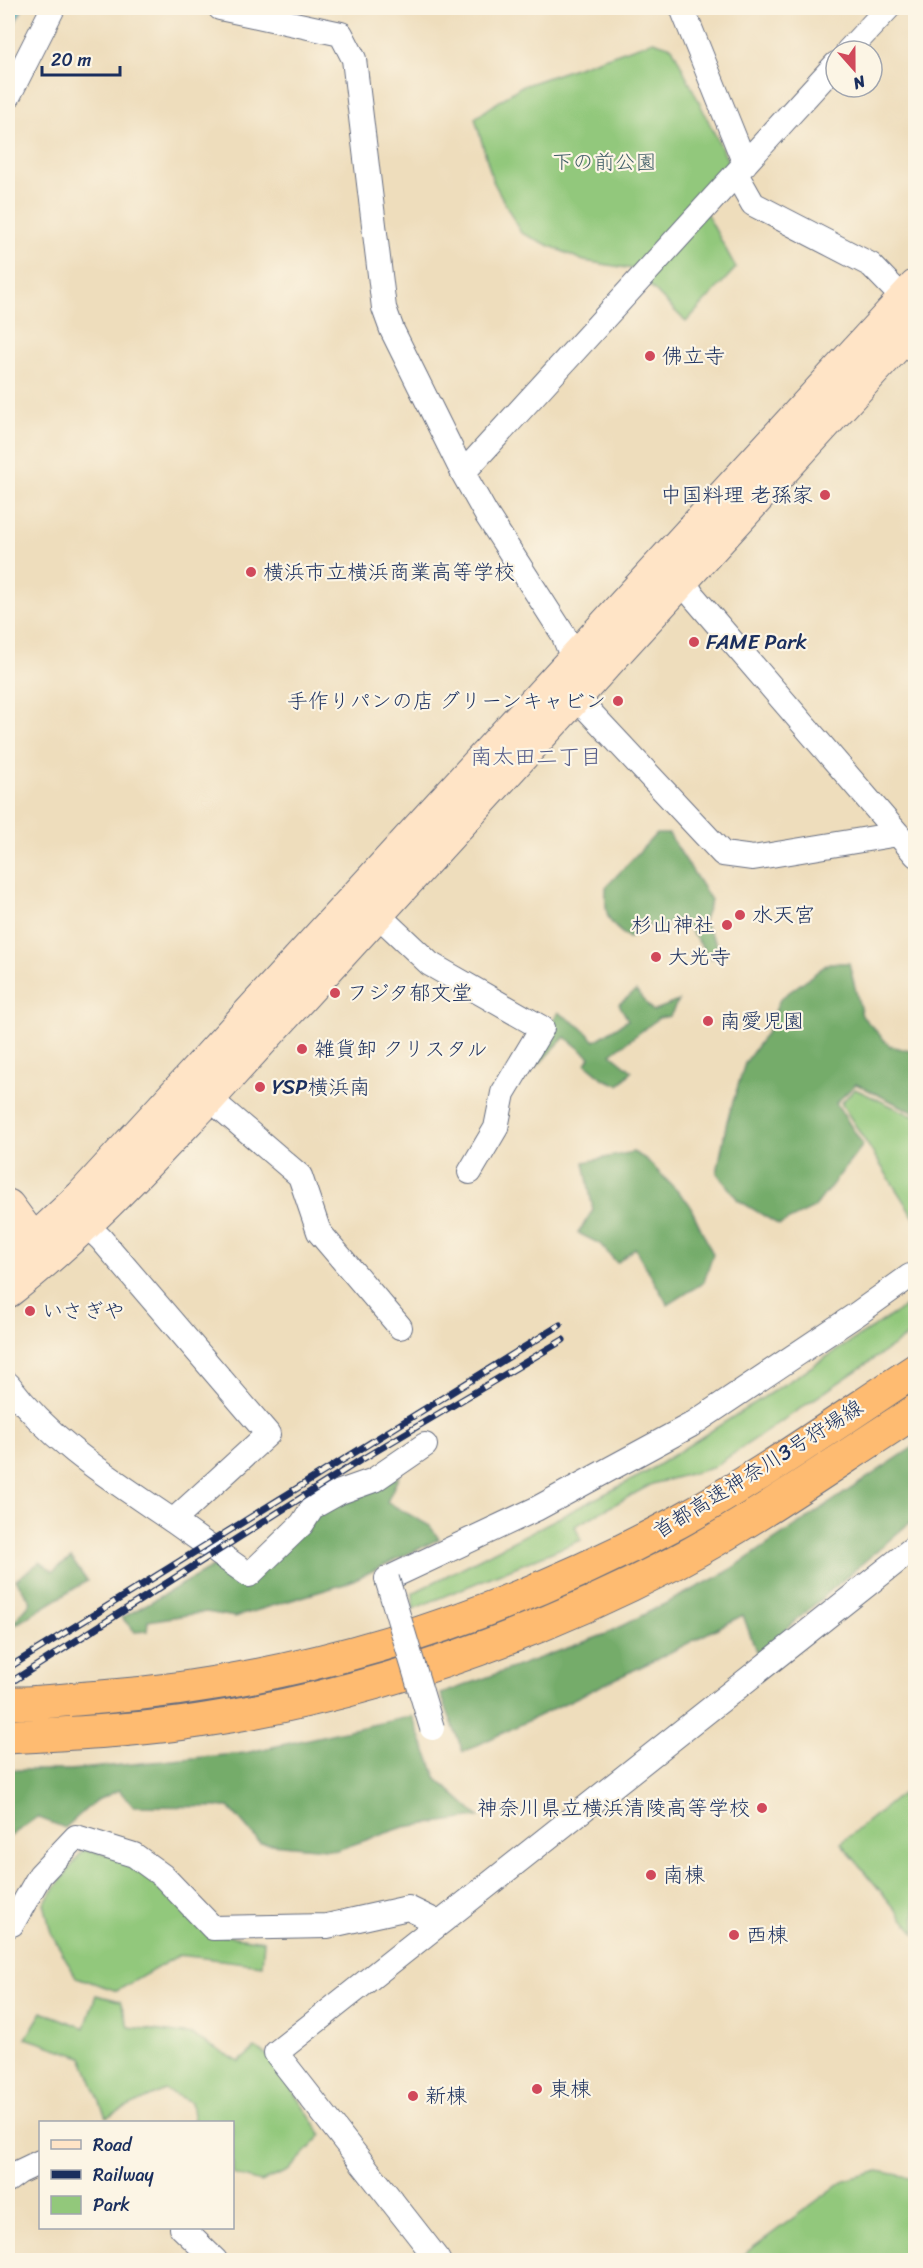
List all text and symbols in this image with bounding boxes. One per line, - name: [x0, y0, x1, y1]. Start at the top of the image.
- scale bar: [42, 39, 120, 77]
- north arrow: [824, 39, 884, 99]
- text: 20 m: [51, 44, 91, 76]
- text: N: [848, 67, 871, 98]
- park label: 下の前公園: [552, 143, 657, 181]
- place label: 佛立寺: [662, 337, 725, 375]
- marker: 佛立寺: [643, 349, 657, 363]
- place label: 中国料理 老孫家: [661, 476, 813, 514]
- marker: 中国料理 老孫家: [818, 488, 832, 502]
- place label: 横浜市立横浜商業高等学校: [263, 553, 515, 591]
- marker: 横浜市立横浜商業高等学校: [244, 565, 258, 579]
- place label: FAME Park: [706, 623, 807, 661]
- marker: FAME Park: [687, 635, 701, 649]
- place label: 手作りパンの店 グリーンキャビン: [287, 682, 606, 720]
- marker: 手作りパンの店 グリーンキャビン: [611, 694, 625, 708]
- district label: 南太田二丁目: [470, 737, 602, 776]
- place label: 水天宮: [752, 896, 815, 934]
- place label: 杉山神社: [631, 906, 715, 944]
- marker: 水天宮: [733, 908, 747, 922]
- marker: 杉山神社: [720, 918, 734, 932]
- place label: 大光寺: [668, 938, 731, 976]
- marker: 大光寺: [649, 950, 663, 964]
- place label: フジタ郁文堂: [347, 974, 472, 1012]
- marker: フジタ郁文堂: [328, 986, 342, 1000]
- place label: 南愛児園: [720, 1002, 804, 1040]
- marker: 南愛児園: [701, 1014, 715, 1028]
- place label: 雑貨卸 クリスタル: [314, 1030, 487, 1068]
- marker: 雑貨卸 クリスタル: [295, 1042, 309, 1056]
- place label: YSP横浜南: [272, 1068, 370, 1106]
- marker: YSP横浜南: [253, 1080, 267, 1094]
- place label: いさぎや: [42, 1292, 125, 1330]
- marker: いさぎや: [23, 1304, 37, 1318]
- street label: 首都高速神奈川3号狩場線: [645, 1389, 871, 1549]
- place label: 神奈川県立横浜清陵高等学校: [477, 1789, 750, 1827]
- marker: 神奈川県立横浜清陵高等学校: [755, 1801, 769, 1815]
- place label: 南棟: [663, 1856, 705, 1894]
- marker: 南棟: [644, 1868, 658, 1882]
- place label: 西棟: [746, 1916, 788, 1954]
- marker: 西棟: [727, 1928, 741, 1942]
- place label: 東棟: [549, 2070, 591, 2108]
- place label: 新棟: [425, 2077, 467, 2115]
- marker: 東棟: [530, 2082, 544, 2096]
- marker: 新棟: [406, 2089, 420, 2103]
- legend: [39, 2121, 234, 2229]
- text: Road: [93, 2129, 133, 2161]
- text: Railway: [93, 2159, 155, 2191]
- text: Park: [93, 2189, 130, 2221]

